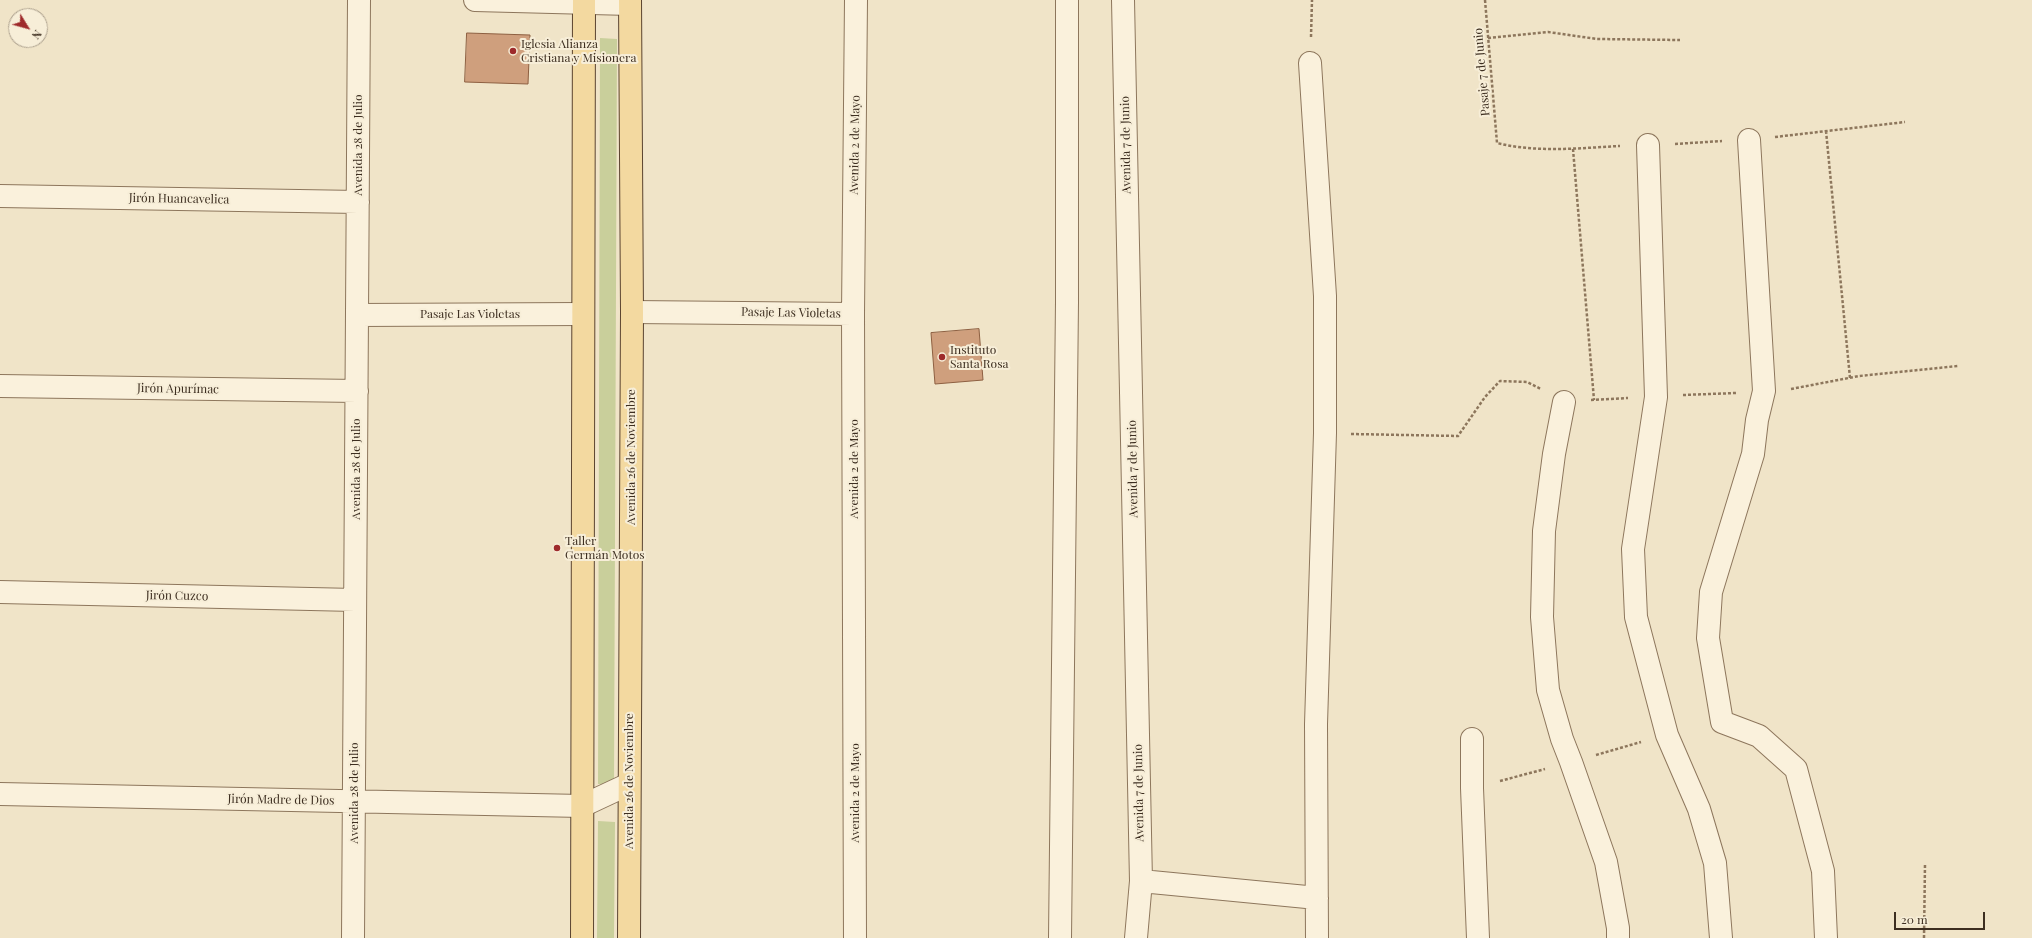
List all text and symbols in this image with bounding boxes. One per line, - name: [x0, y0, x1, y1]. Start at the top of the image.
- north arrow: [8, 8, 48, 48]
- text: N: [29, 27, 46, 43]
- street label: Pasaje 7 de Junio: [1471, 27, 1493, 117]
- place label: Iglesia Alianza Cristiana y Misionera: [521, 37, 636, 65]
- marker: Iglesia Alianza Cristiana y Misionera: [508, 46, 518, 56]
- street label: Avenida 28 de Julio: [351, 94, 365, 196]
- street label: Avenida 2 de Mayo: [847, 95, 863, 195]
- street label: Avenida 7 de Junio: [1118, 96, 1134, 194]
- street label: Jirón Huancavelica: [129, 191, 229, 207]
- street label: Pasaje Las Violetas: [741, 305, 841, 321]
- street label: Pasaje Las Violetas: [420, 307, 520, 321]
- place label: Instituto Santa Rosa: [950, 343, 1009, 371]
- marker: Instituto Santa Rosa: [937, 352, 947, 362]
- street label: Jirón Apurímac: [137, 381, 219, 397]
- street label: Avenida 26 de Noviembre: [624, 389, 638, 525]
- street label: Avenida 28 de Julio: [349, 418, 363, 520]
- street label: Avenida 2 de Mayo: [847, 419, 861, 519]
- street label: Avenida 7 de Junio: [1125, 420, 1141, 518]
- place label: Taller Germán Motos: [565, 534, 645, 562]
- marker: Taller Germán Motos: [552, 543, 562, 553]
- street label: Jirón Cuzco: [146, 588, 208, 604]
- street label: Avenida 26 de Noviembre: [622, 713, 636, 849]
- street label: Avenida 28 de Julio: [347, 742, 361, 844]
- street label: Avenida 2 de Mayo: [848, 743, 862, 843]
- street label: Avenida 7 de Junio: [1131, 744, 1147, 842]
- street label: Jirón Madre de Dios: [227, 792, 335, 808]
- scale bar: [1896, 904, 1987, 930]
- text: 20 m: [1901, 911, 1928, 927]

